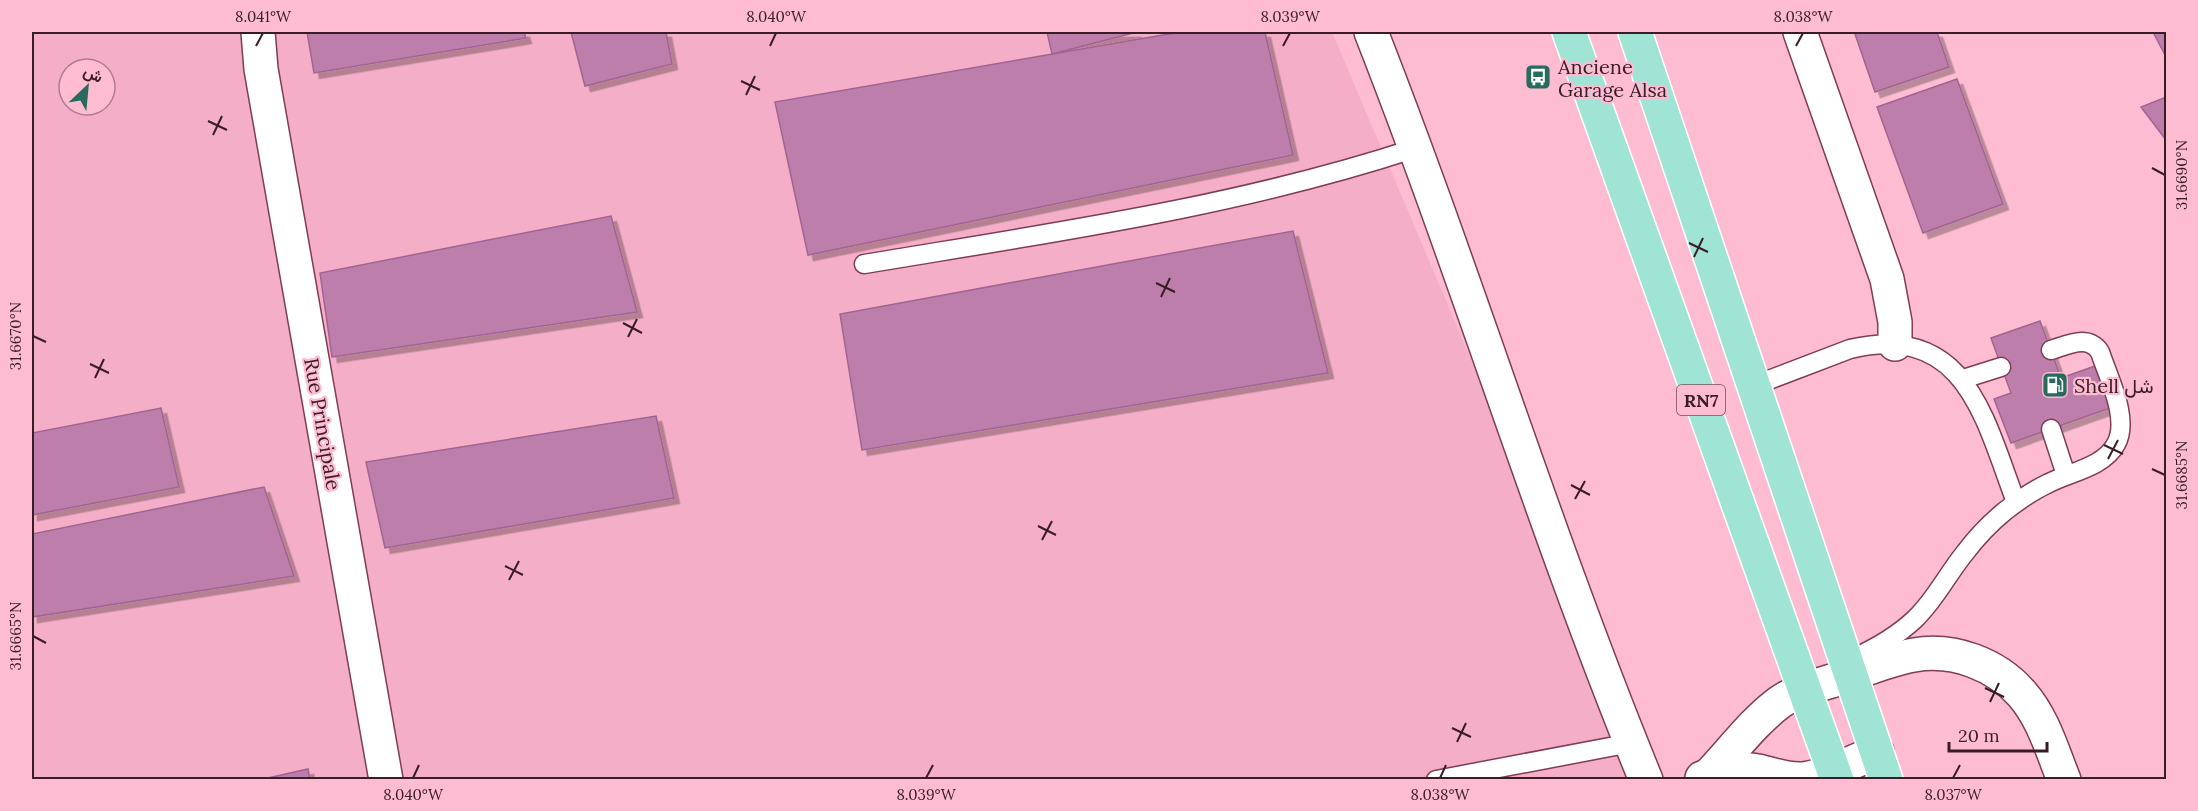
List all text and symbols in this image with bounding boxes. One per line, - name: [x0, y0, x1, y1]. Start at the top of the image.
- text: 8.041°W: [235, 7, 292, 26]
- text: 8.040°W: [746, 7, 807, 26]
- text: 8.039°W: [1260, 7, 1321, 26]
- text: 8.038°W: [1774, 7, 1834, 26]
- place label: Anciene Garage Alsa: [1557, 54, 1667, 102]
- north arrow: [57, 57, 117, 117]
- text: ش: [81, 60, 107, 87]
- bus stop icon: Anciene Garage Alsa: [1523, 62, 1553, 92]
- text: 31.6690°N: [2172, 140, 2191, 210]
- text: 31.6670°N: [6, 302, 25, 370]
- street label: Rue Principale: [299, 356, 347, 492]
- fuel station icon: Shell شل: [2040, 370, 2070, 400]
- place label: Shell شل: [2074, 373, 2153, 398]
- road number: RN7: [1677, 385, 1725, 415]
- text: 31.6685°N: [2172, 441, 2191, 509]
- text: 31.6665°N: [6, 601, 25, 671]
- scale bar: [1949, 715, 2046, 753]
- text: 20 m: [1958, 724, 2000, 747]
- text: 8.040°W: [383, 785, 444, 804]
- text: 8.039°W: [896, 785, 957, 804]
- text: 8.038°W: [1411, 785, 1471, 804]
- text: 8.037°W: [1924, 785, 1983, 804]

